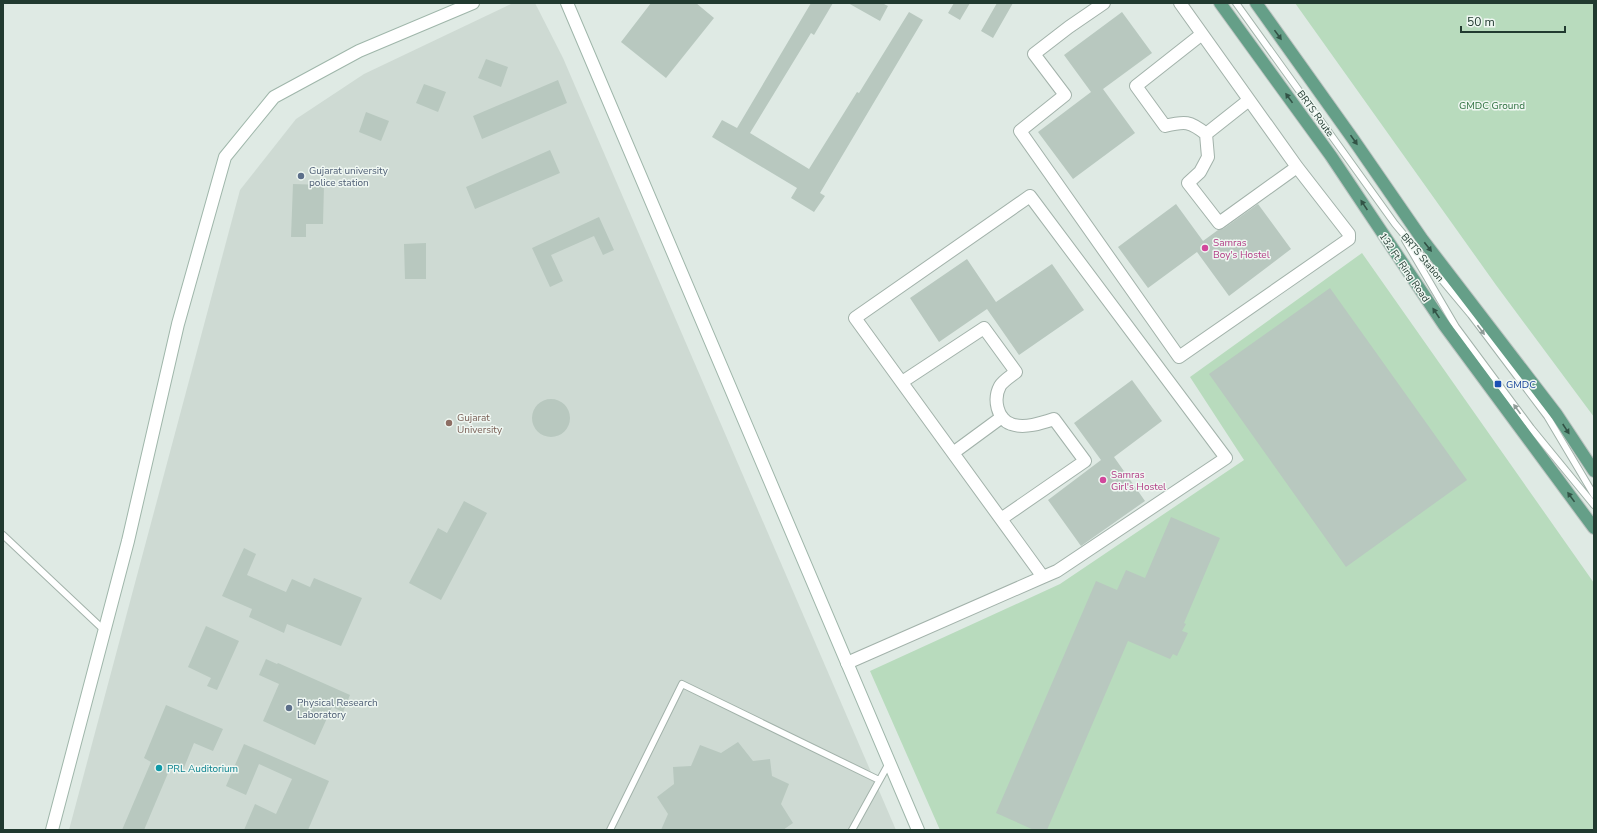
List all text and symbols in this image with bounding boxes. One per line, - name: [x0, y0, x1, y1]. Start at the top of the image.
- scale bar: [1461, 8, 1565, 34]
- text: 50 m: [1467, 14, 1495, 30]
- one-way arrow: [1274, 29, 1282, 40]
- street label: BRTS Route: [1294, 88, 1337, 140]
- one-way arrow: [1285, 93, 1293, 104]
- park label: GMDC Ground: [1459, 99, 1525, 113]
- one-way arrow: [1350, 135, 1358, 146]
- place label: Gujarat university police station: [309, 164, 389, 190]
- marker: Gujarat university police station: [296, 171, 306, 181]
- one-way arrow: [1360, 200, 1368, 210]
- street label: 132 Ft. Ring Road: [1376, 230, 1433, 305]
- street label: BRTS Station: [1398, 230, 1447, 285]
- place label: Samras Boy's Hostel: [1213, 236, 1270, 262]
- one-way arrow: [1424, 241, 1433, 252]
- marker: Samras Boy's Hostel: [1200, 243, 1210, 253]
- one-way arrow: [1432, 308, 1440, 318]
- one-way arrow: [1477, 324, 1486, 335]
- place label: GMDC: [1506, 378, 1536, 392]
- marker: GMDC: [1493, 379, 1503, 389]
- one-way arrow: [1513, 404, 1521, 414]
- place label: Gujarat University: [457, 411, 503, 437]
- marker: Gujarat University: [444, 418, 454, 428]
- one-way arrow: [1562, 424, 1570, 434]
- place label: Samras Girl's Hostel: [1111, 468, 1166, 494]
- marker: Samras Girl's Hostel: [1098, 475, 1108, 485]
- one-way arrow: [1567, 491, 1575, 502]
- place label: Physical Research Laboratory: [297, 696, 378, 722]
- marker: Physical Research Laboratory: [284, 703, 294, 713]
- place label: PRL Auditorium: [167, 762, 238, 776]
- marker: PRL Auditorium: [154, 763, 164, 773]

